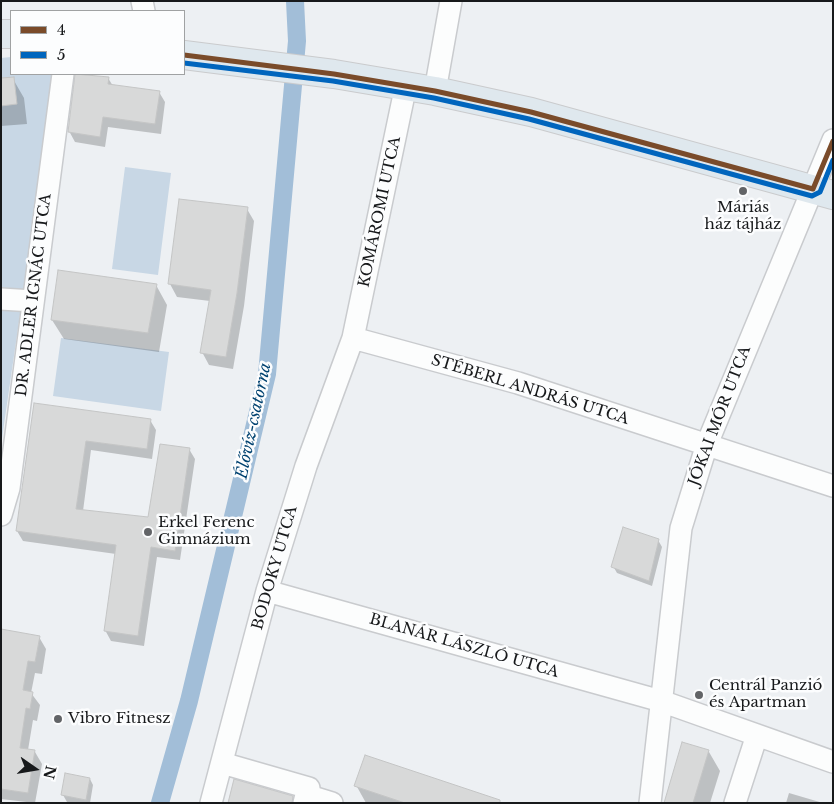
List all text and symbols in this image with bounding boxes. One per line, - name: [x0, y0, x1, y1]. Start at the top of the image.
- legend: [10, 10, 185, 75]
- text: 4: [57, 20, 66, 39]
- text: 5: [57, 45, 66, 64]
- street label: KOMÁROMI UTCA: [355, 135, 405, 289]
- marker: Máriás ház tájház: [737, 185, 749, 197]
- street label: DR. ADLER IGNÁC UTCA: [13, 193, 55, 397]
- place label: Máriás ház tájház: [705, 199, 781, 234]
- street label: JÓKAI MÓR UTCA: [685, 344, 755, 488]
- street label: STÉBERL ANDRÁS UTCA: [429, 351, 631, 429]
- water label: Élővíz-csatorna: [232, 361, 276, 481]
- street label: BODOKY UTCA: [249, 504, 301, 632]
- place label: Erkel Ferenc Gimnázium: [158, 514, 254, 549]
- marker: Erkel Ferenc Gimnázium: [142, 526, 154, 538]
- street label: BLANÁR LÁSZLÓ UTCA: [367, 610, 561, 682]
- place label: Centrál Panzió és Apartman: [709, 677, 822, 712]
- marker: Centrál Panzió és Apartman: [693, 689, 705, 701]
- place label: Vibro Fitnesz: [68, 710, 171, 728]
- marker: Vibro Fitnesz: [52, 713, 64, 725]
- north arrow: [10, 744, 60, 794]
- text: N: [39, 764, 60, 781]

